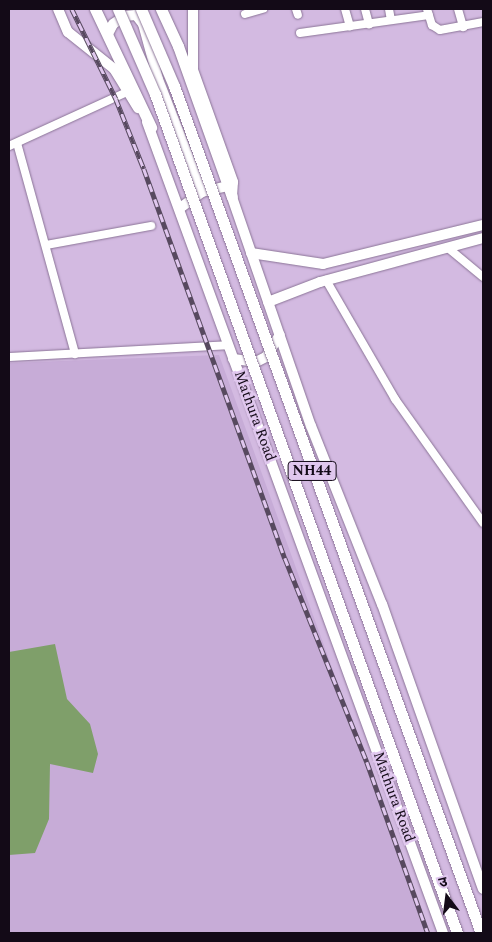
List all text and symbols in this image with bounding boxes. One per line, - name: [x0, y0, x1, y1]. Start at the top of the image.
- street label: Mathura Road: [230, 368, 280, 464]
- road number: NH44: [287, 460, 337, 482]
- street label: Mathura Road: [369, 749, 419, 845]
- text: उ: [436, 871, 450, 893]
- north arrow: [422, 872, 472, 922]

